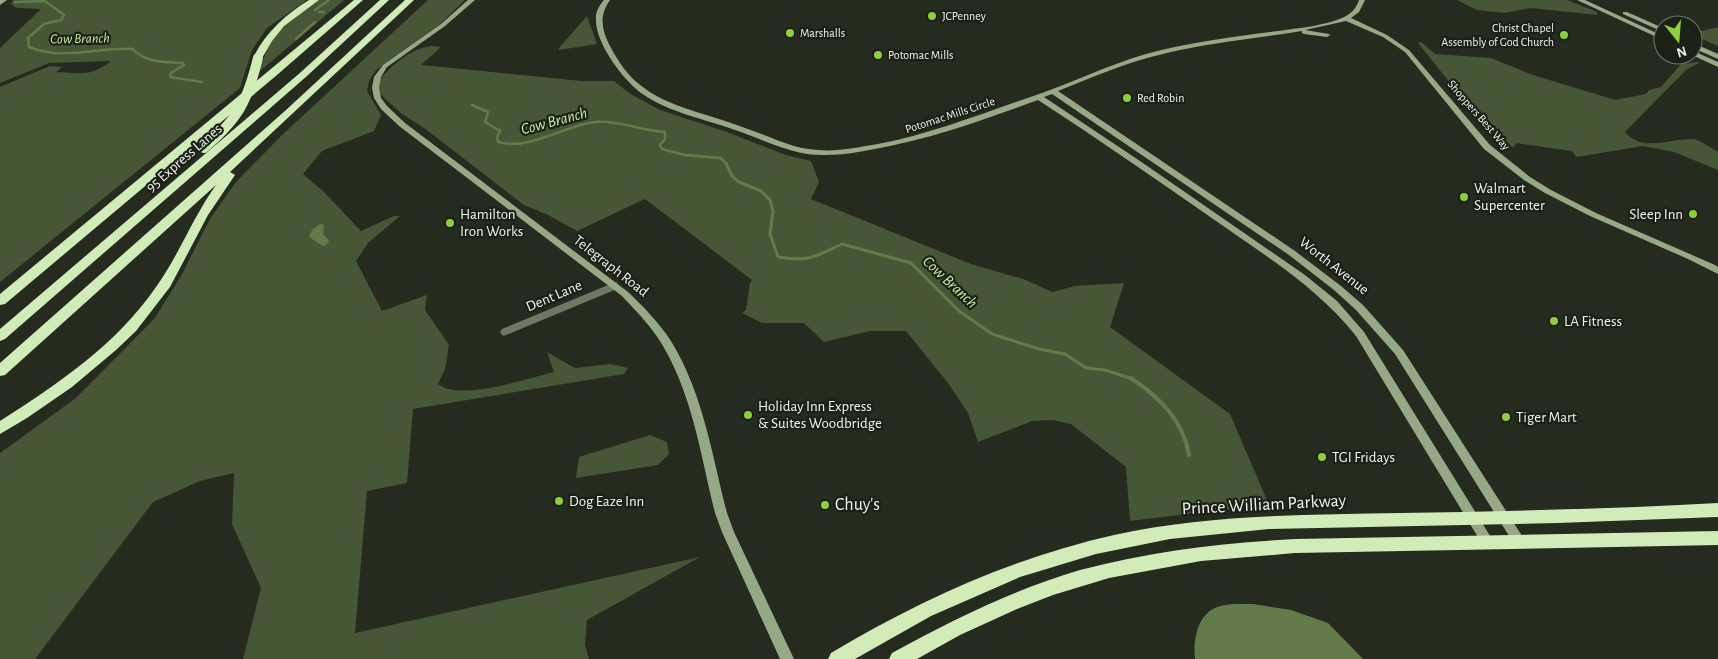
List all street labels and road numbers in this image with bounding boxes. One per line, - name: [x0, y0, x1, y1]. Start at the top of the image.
- street label: Shoppers Best Way: [1445, 78, 1513, 153]
- street label: Potomac Mills Circle: [904, 95, 996, 135]
- street label: 95 Express Lanes: [143, 121, 225, 195]
- street label: Telegraph Road: [571, 232, 651, 300]
- street label: Worth Avenue: [1296, 234, 1372, 298]
- street label: Dent Lane: [524, 277, 584, 314]
- street label: Prince William Parkway: [1181, 492, 1347, 518]

